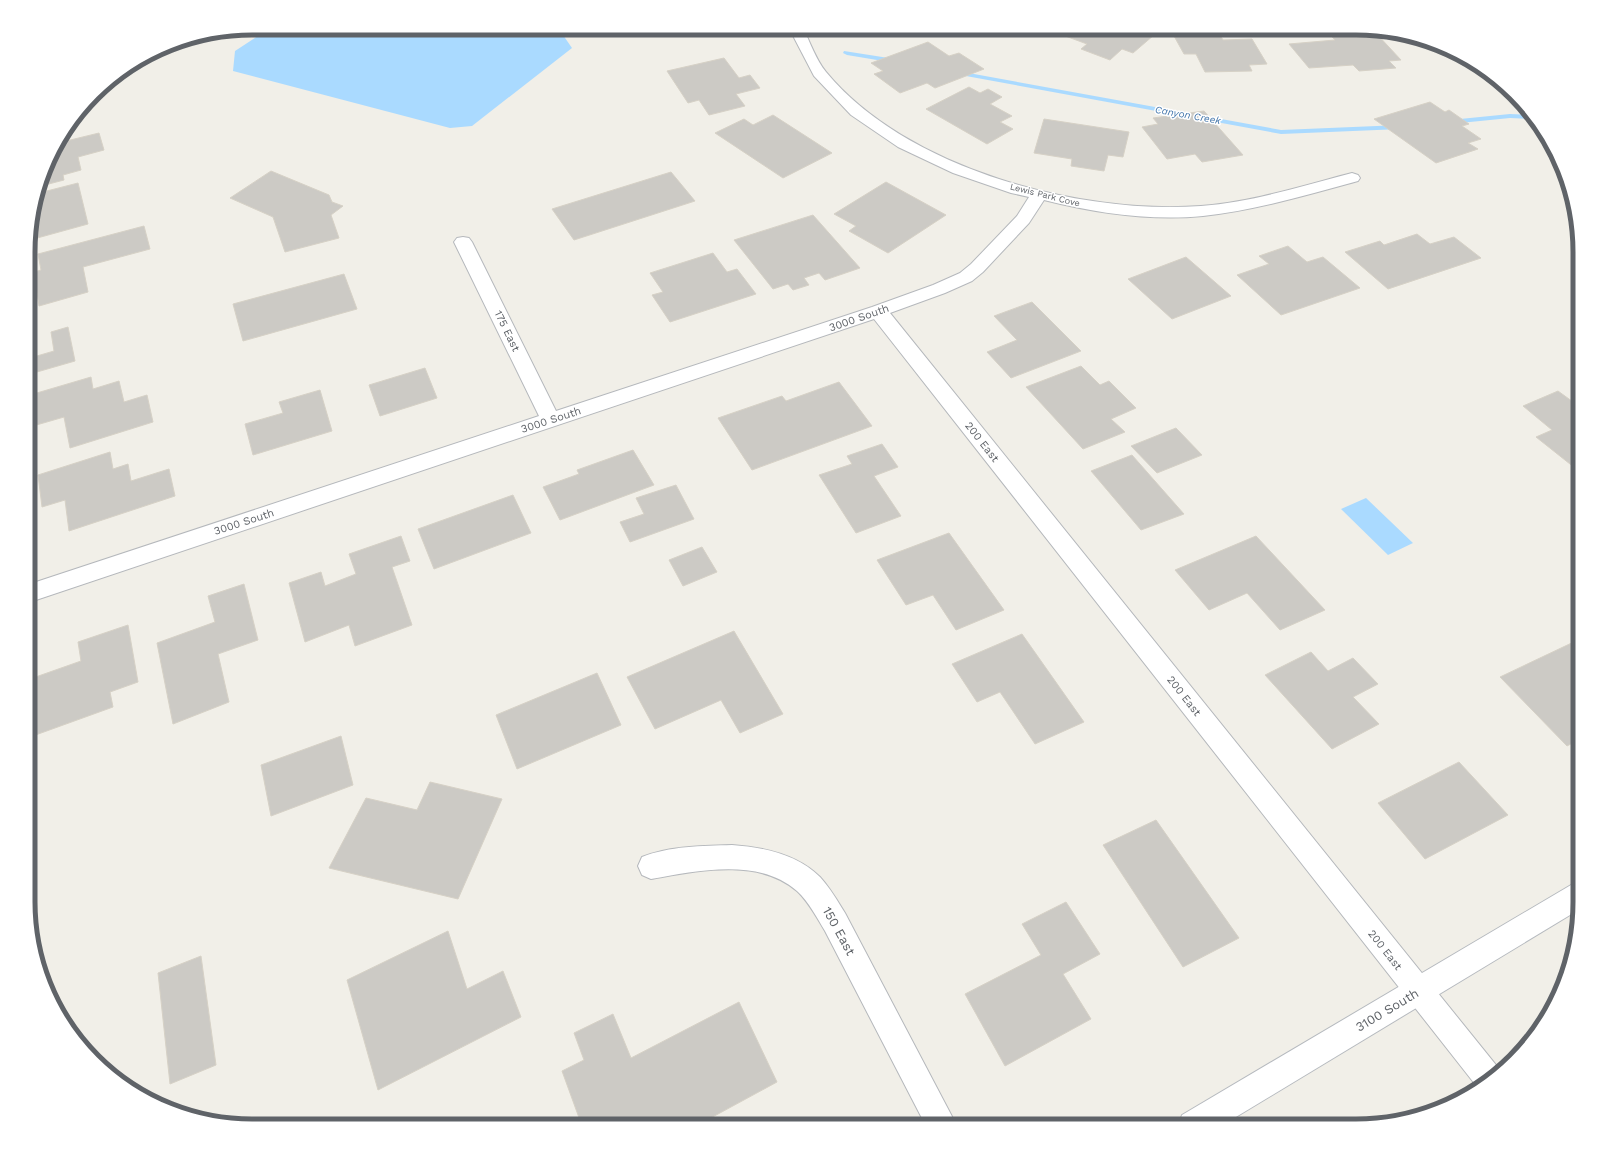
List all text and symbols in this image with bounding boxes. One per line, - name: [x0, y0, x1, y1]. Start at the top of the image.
- water label: Canyon Creek: [1154, 104, 1222, 126]
- street label: Lewis Park Cove: [1009, 181, 1081, 209]
- street label: 3000 South: [827, 302, 891, 334]
- street label: 175 East: [491, 308, 523, 354]
- street label: 3000 South: [519, 404, 583, 436]
- street label: 200 East: [962, 419, 1002, 465]
- street label: 3000 South: [212, 506, 276, 538]
- street label: 200 East: [1164, 673, 1204, 719]
- street label: 150 East: [820, 904, 859, 958]
- street label: 200 East: [1365, 927, 1405, 973]
- street label: 3100 South: [1353, 985, 1421, 1035]

